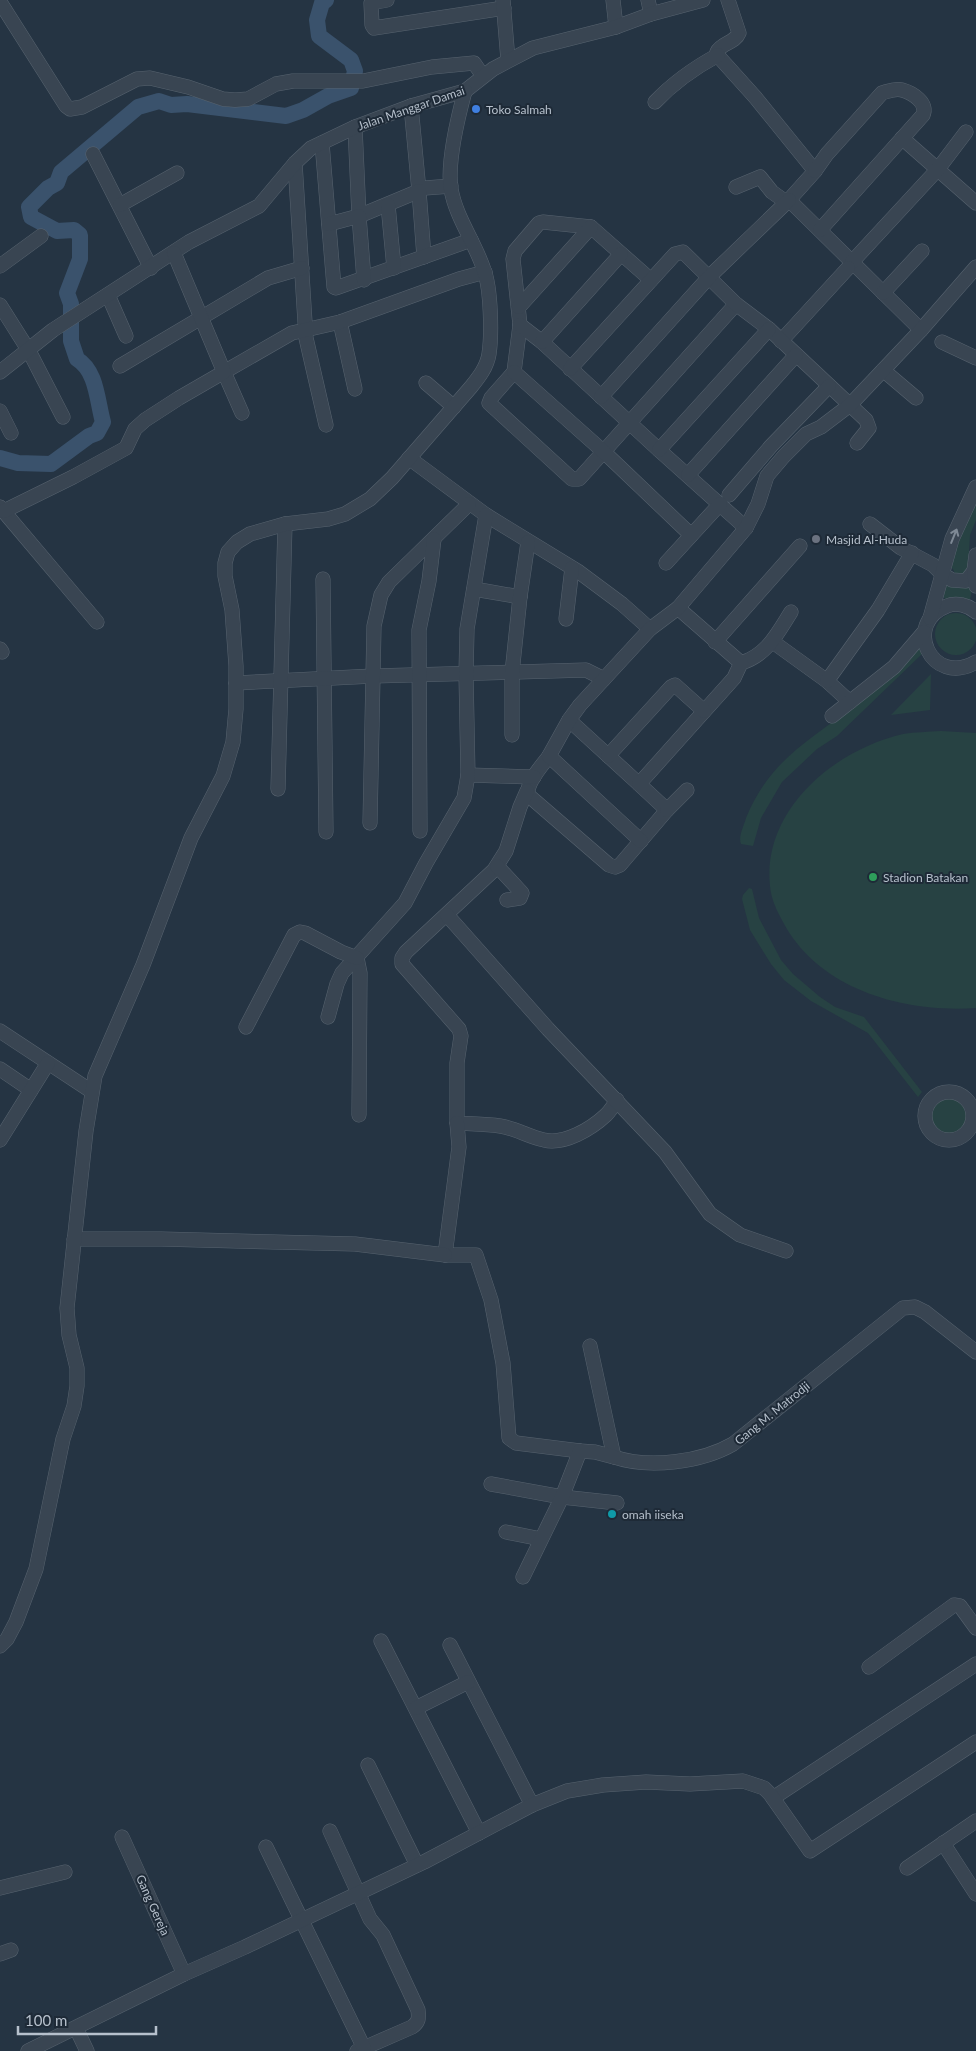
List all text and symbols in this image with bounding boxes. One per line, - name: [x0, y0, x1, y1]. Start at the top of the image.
- street label: Jalan Manggar Damai: [355, 83, 467, 133]
- place label: Toko Salmah: [486, 102, 552, 117]
- marker: Toko Salmah: [470, 103, 482, 115]
- one-way arrow: [950, 529, 959, 544]
- place label: Masjid Al-Huda: [826, 532, 907, 547]
- marker: Masjid Al-Huda: [810, 533, 822, 545]
- place label: Stadion Batakan: [883, 870, 968, 885]
- marker: Stadion Batakan: [867, 871, 879, 883]
- street label: Gang M. Matrodji: [731, 1378, 813, 1448]
- place label: omah iiseka: [622, 1507, 684, 1522]
- marker: omah iiseka: [606, 1508, 618, 1520]
- street label: Gang Gereja: [133, 1872, 173, 1938]
- scale bar: [18, 2004, 155, 2036]
- text: 100 m: [25, 2011, 67, 2029]

